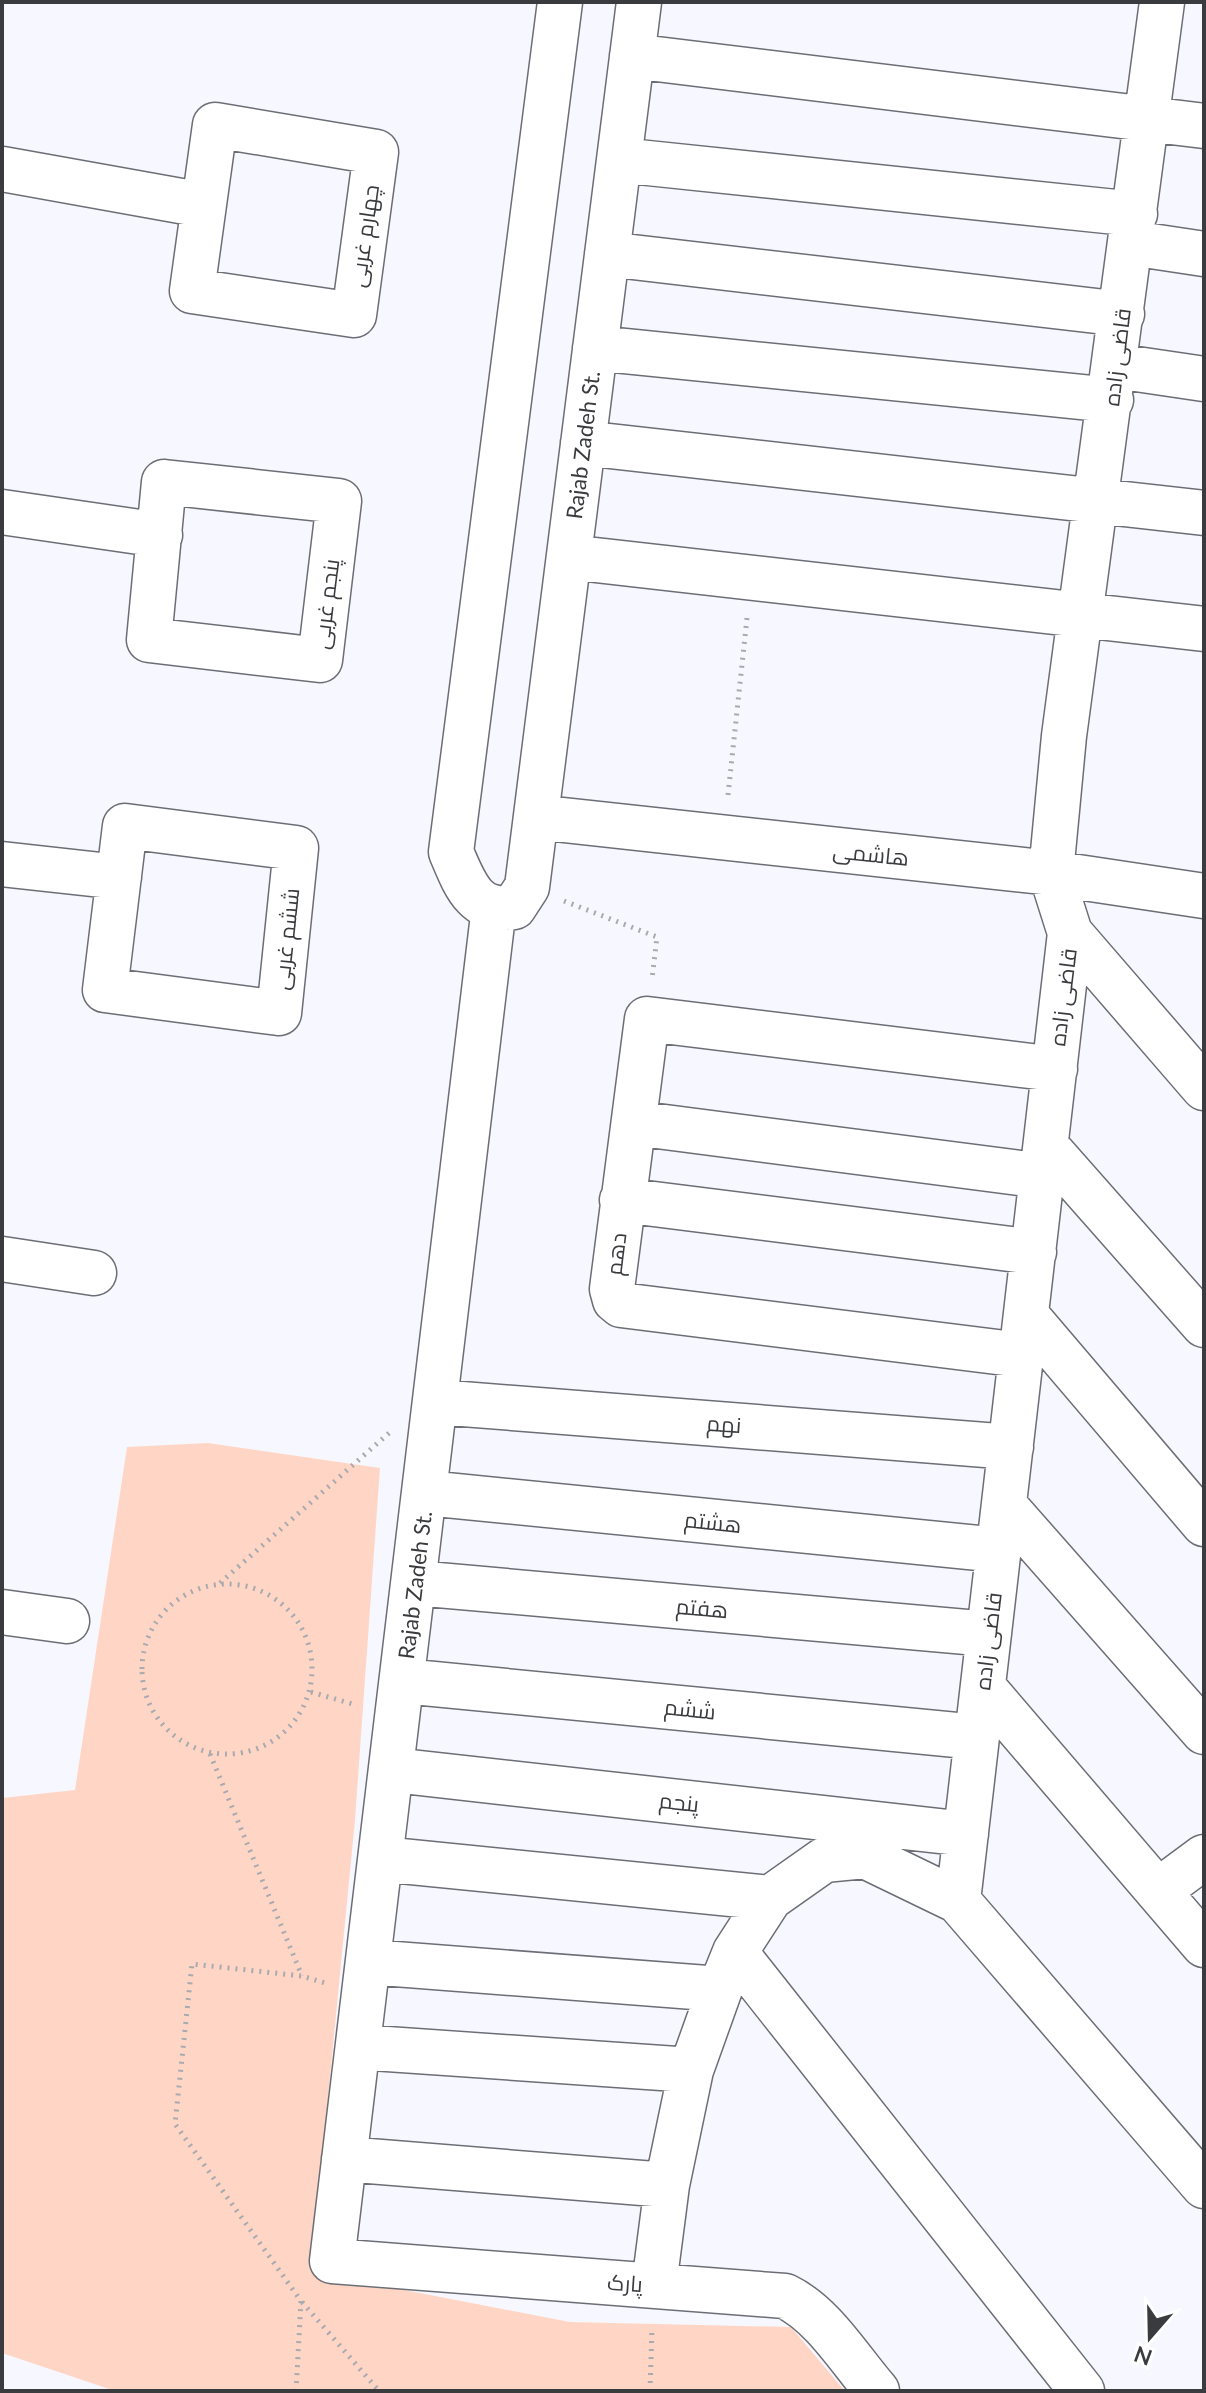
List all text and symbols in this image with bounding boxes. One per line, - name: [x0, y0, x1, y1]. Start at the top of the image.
- street label: چهارم غربی: [343, 183, 387, 289]
- street label: قاضی زاده: [1097, 307, 1137, 407]
- street label: Rajab Zadeh St.: [560, 369, 605, 521]
- street label: پنجم غربی: [307, 557, 347, 651]
- street label: هاشمی: [831, 836, 911, 872]
- street label: ششم غربی: [267, 887, 307, 991]
- street label: قاضی زاده: [1043, 947, 1083, 1047]
- street label: دهم: [600, 1231, 634, 1277]
- street label: نهم: [705, 1409, 742, 1441]
- street label: هشتم: [683, 1505, 743, 1541]
- street label: Rajab Zadeh St.: [392, 1509, 437, 1661]
- street label: قاضی زاده: [968, 1591, 1008, 1691]
- street label: هفتم: [674, 1592, 729, 1626]
- street label: ششم: [663, 1692, 717, 1728]
- street label: پنجم: [657, 1786, 701, 1820]
- street label: پارک: [606, 2268, 644, 2299]
- north arrow: [1110, 2297, 1190, 2377]
- text: N: [1130, 2341, 1156, 2372]

